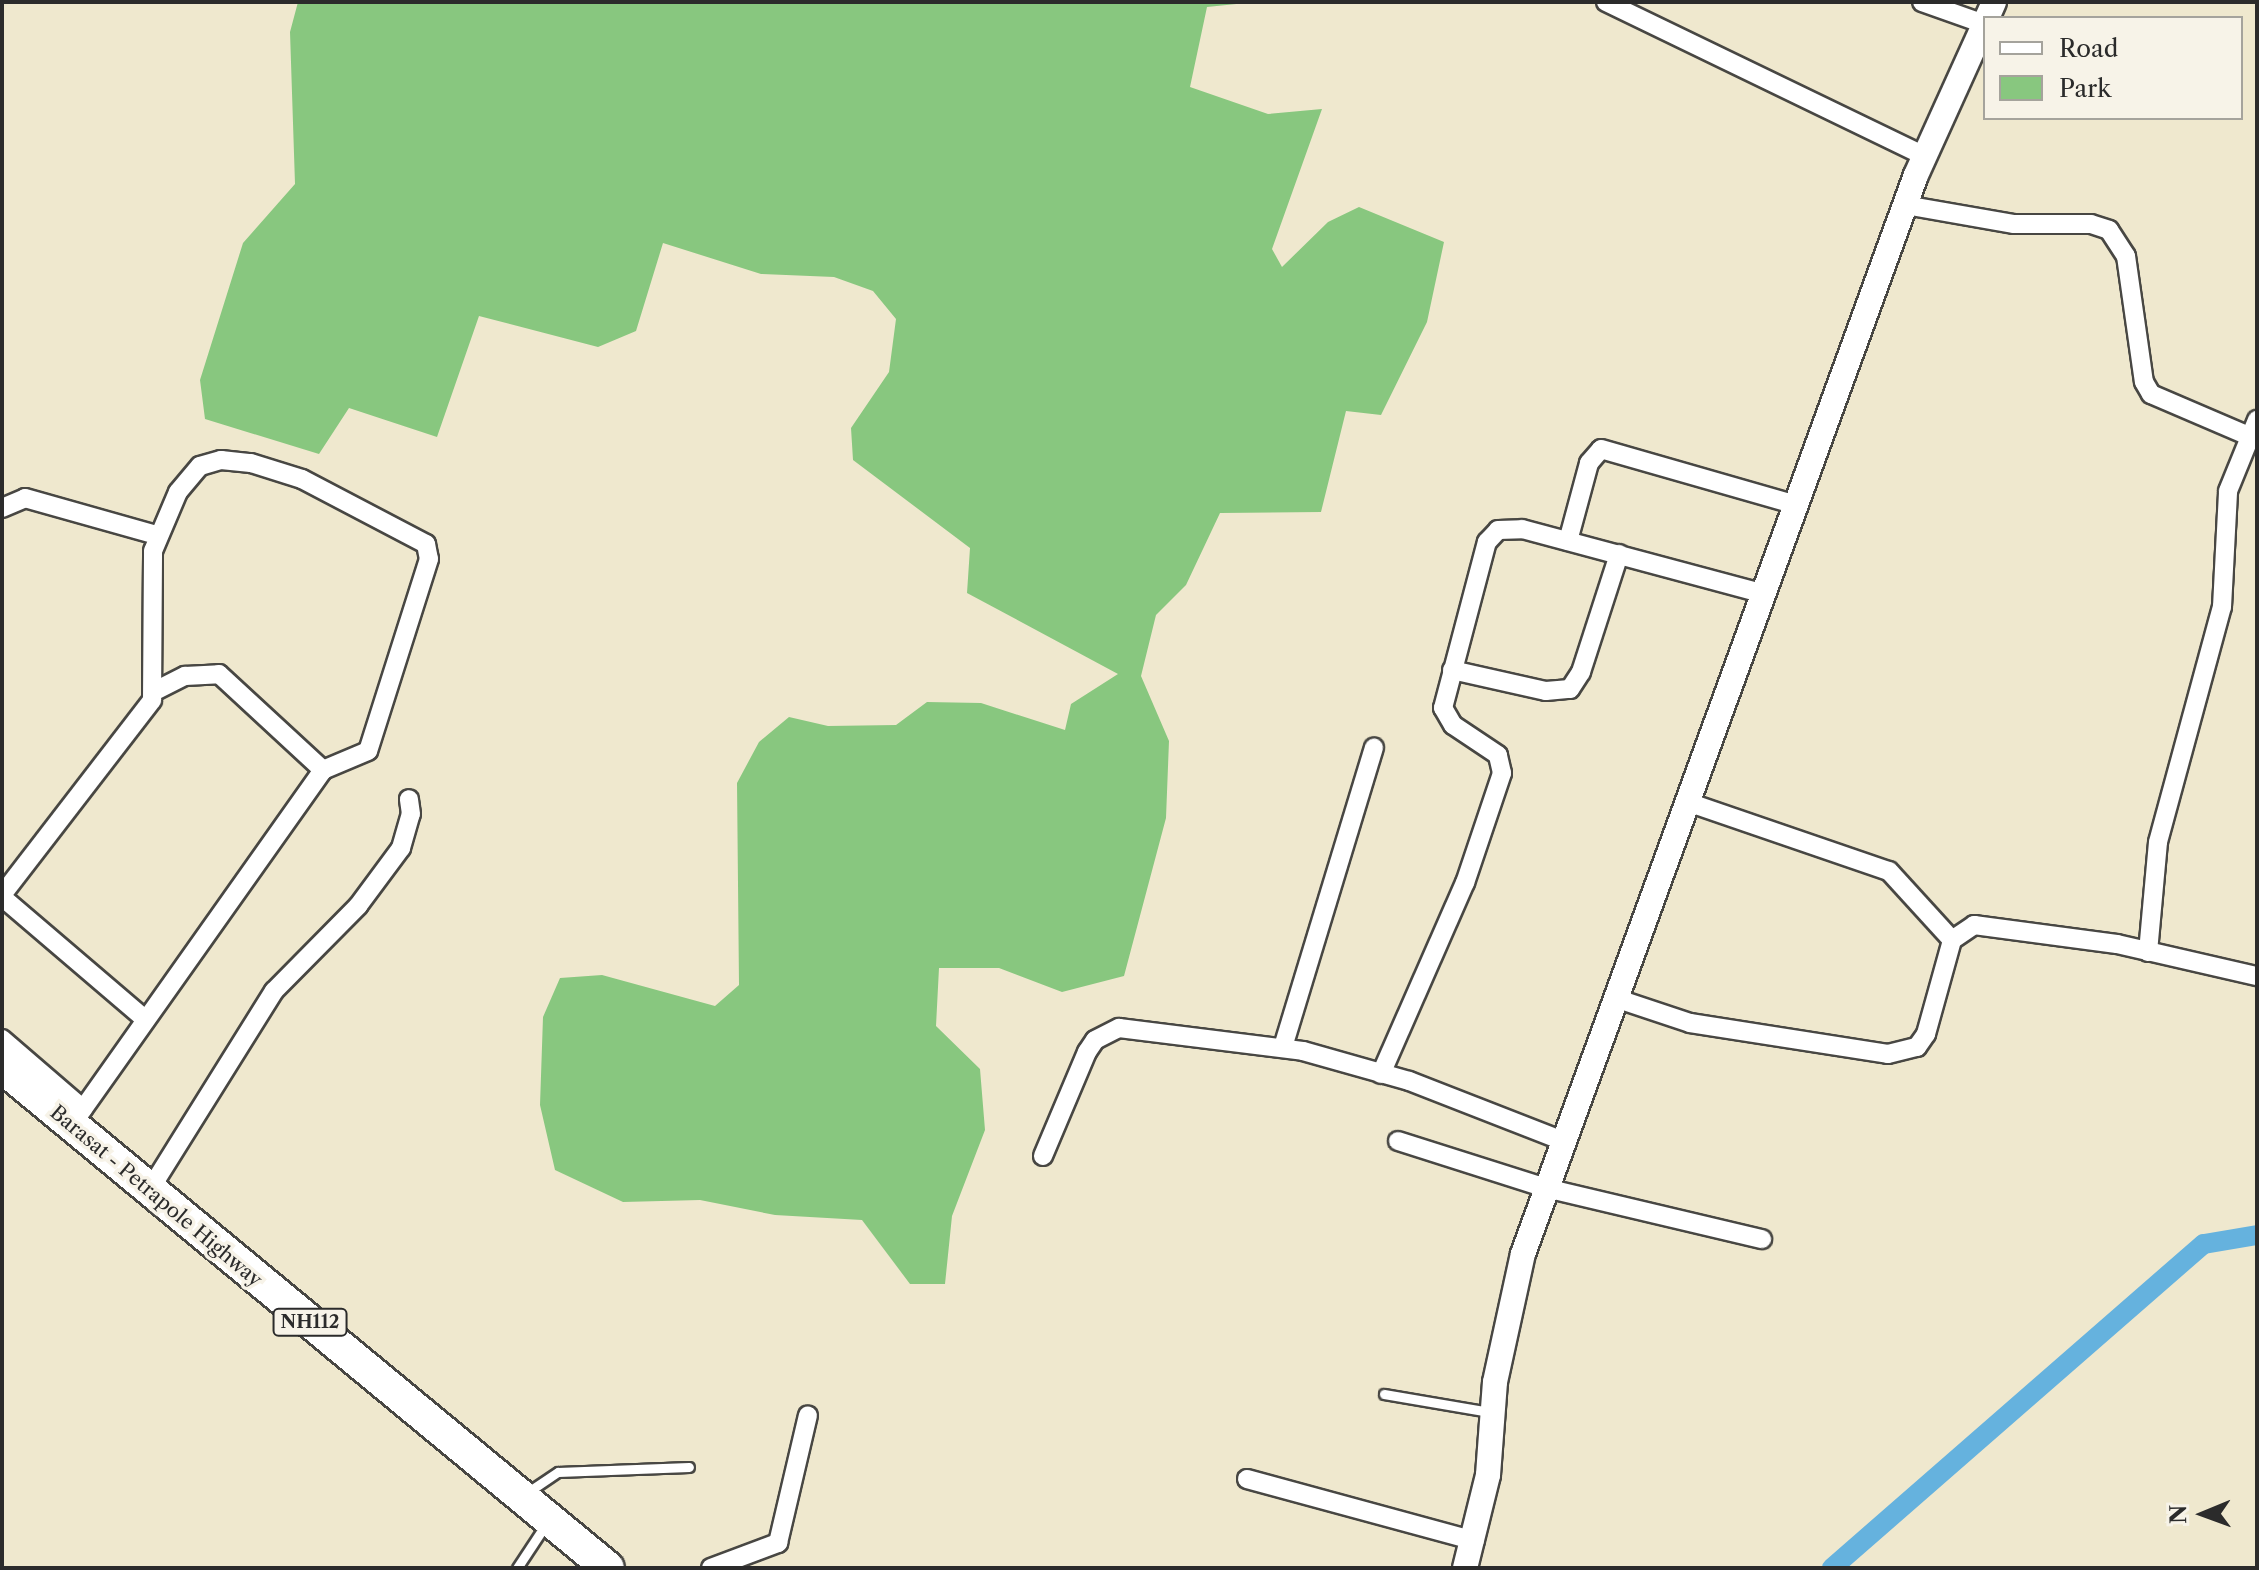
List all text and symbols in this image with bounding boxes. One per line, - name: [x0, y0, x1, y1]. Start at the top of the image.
- legend: [1983, 16, 2243, 120]
- text: Road: [2059, 34, 2118, 63]
- text: Park: [2059, 74, 2111, 103]
- street label: Barasat - Petrapole Highway: [45, 1100, 267, 1292]
- road number: NH112: [272, 1308, 348, 1336]
- north arrow: [2163, 1474, 2243, 1554]
- text: N: [2165, 1505, 2192, 1524]

